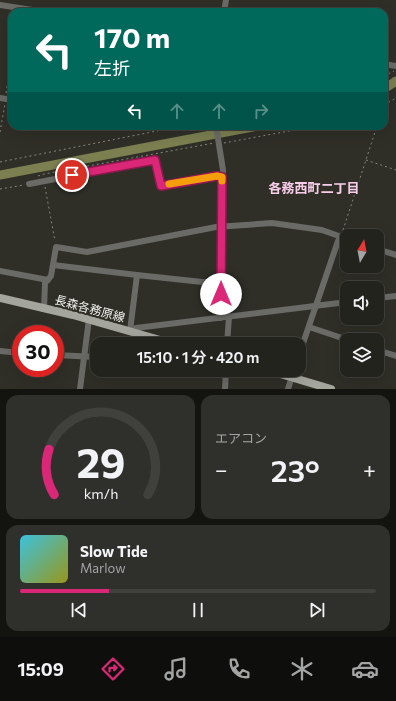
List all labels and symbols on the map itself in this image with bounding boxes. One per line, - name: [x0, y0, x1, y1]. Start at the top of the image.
- pin: [55, 158, 89, 192]
- district label: 各務西町二丁目: [268, 180, 360, 196]
- north arrow: [340, 229, 384, 273]
- position arrow: [200, 273, 242, 315]
- street label: 長森各務原線: [53, 292, 127, 324]
- speed limit sign: 30: [12, 325, 64, 377]

